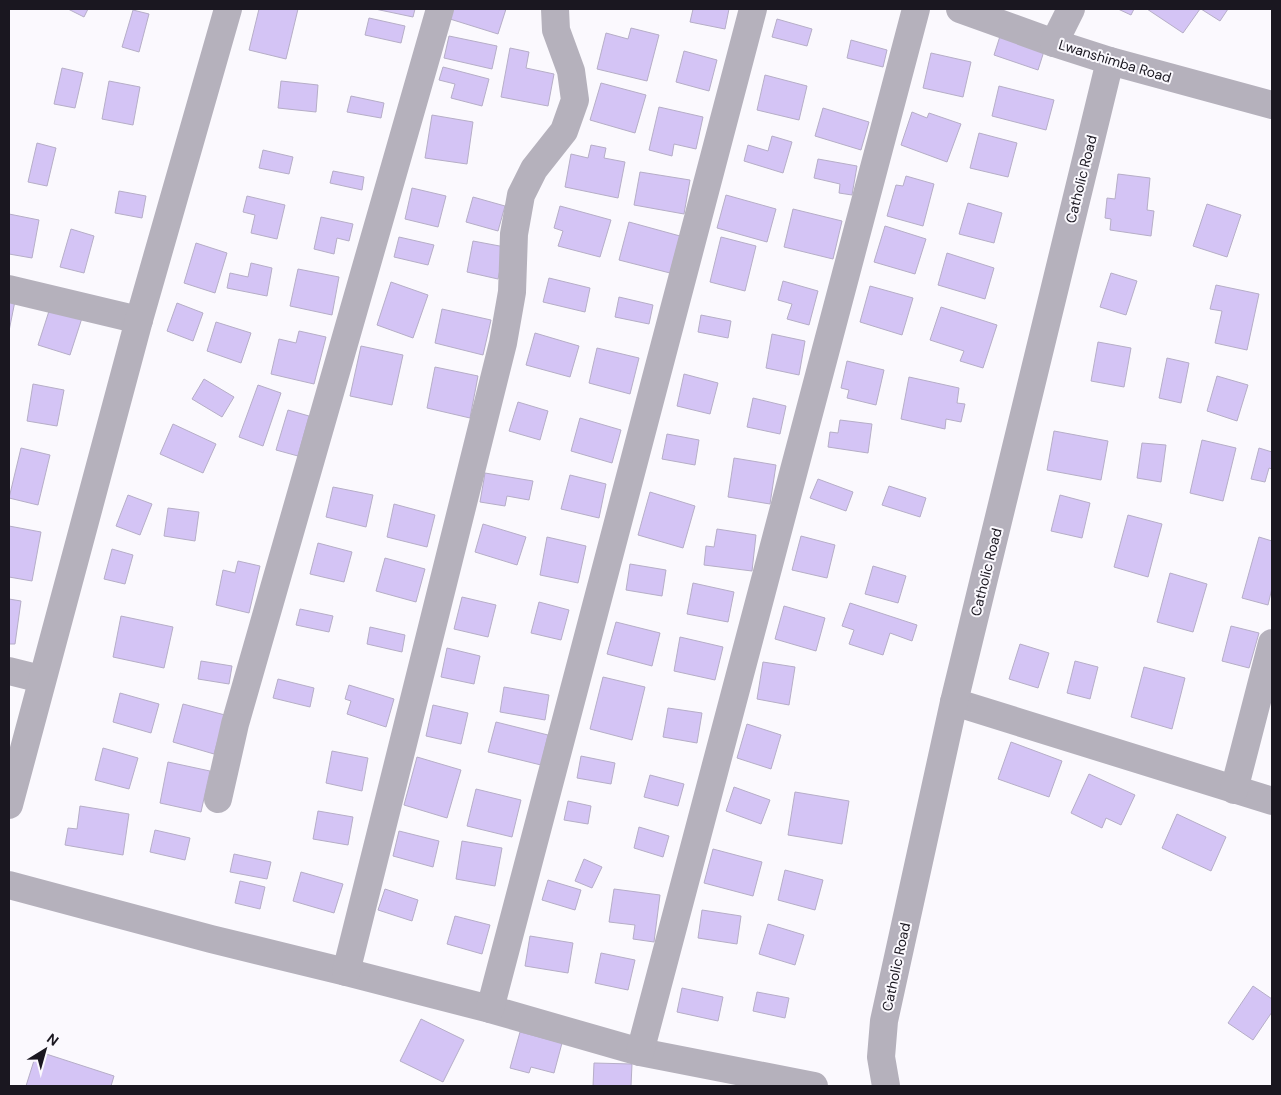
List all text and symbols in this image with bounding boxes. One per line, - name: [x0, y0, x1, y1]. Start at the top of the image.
- street label: Lwanshimba Road: [1057, 35, 1173, 87]
- street label: Catholic Road: [1061, 133, 1101, 225]
- street label: Catholic Road: [966, 526, 1006, 618]
- street label: Catholic Road: [878, 921, 914, 1013]
- north arrow: [20, 1025, 70, 1075]
- text: N: [43, 1029, 62, 1050]

